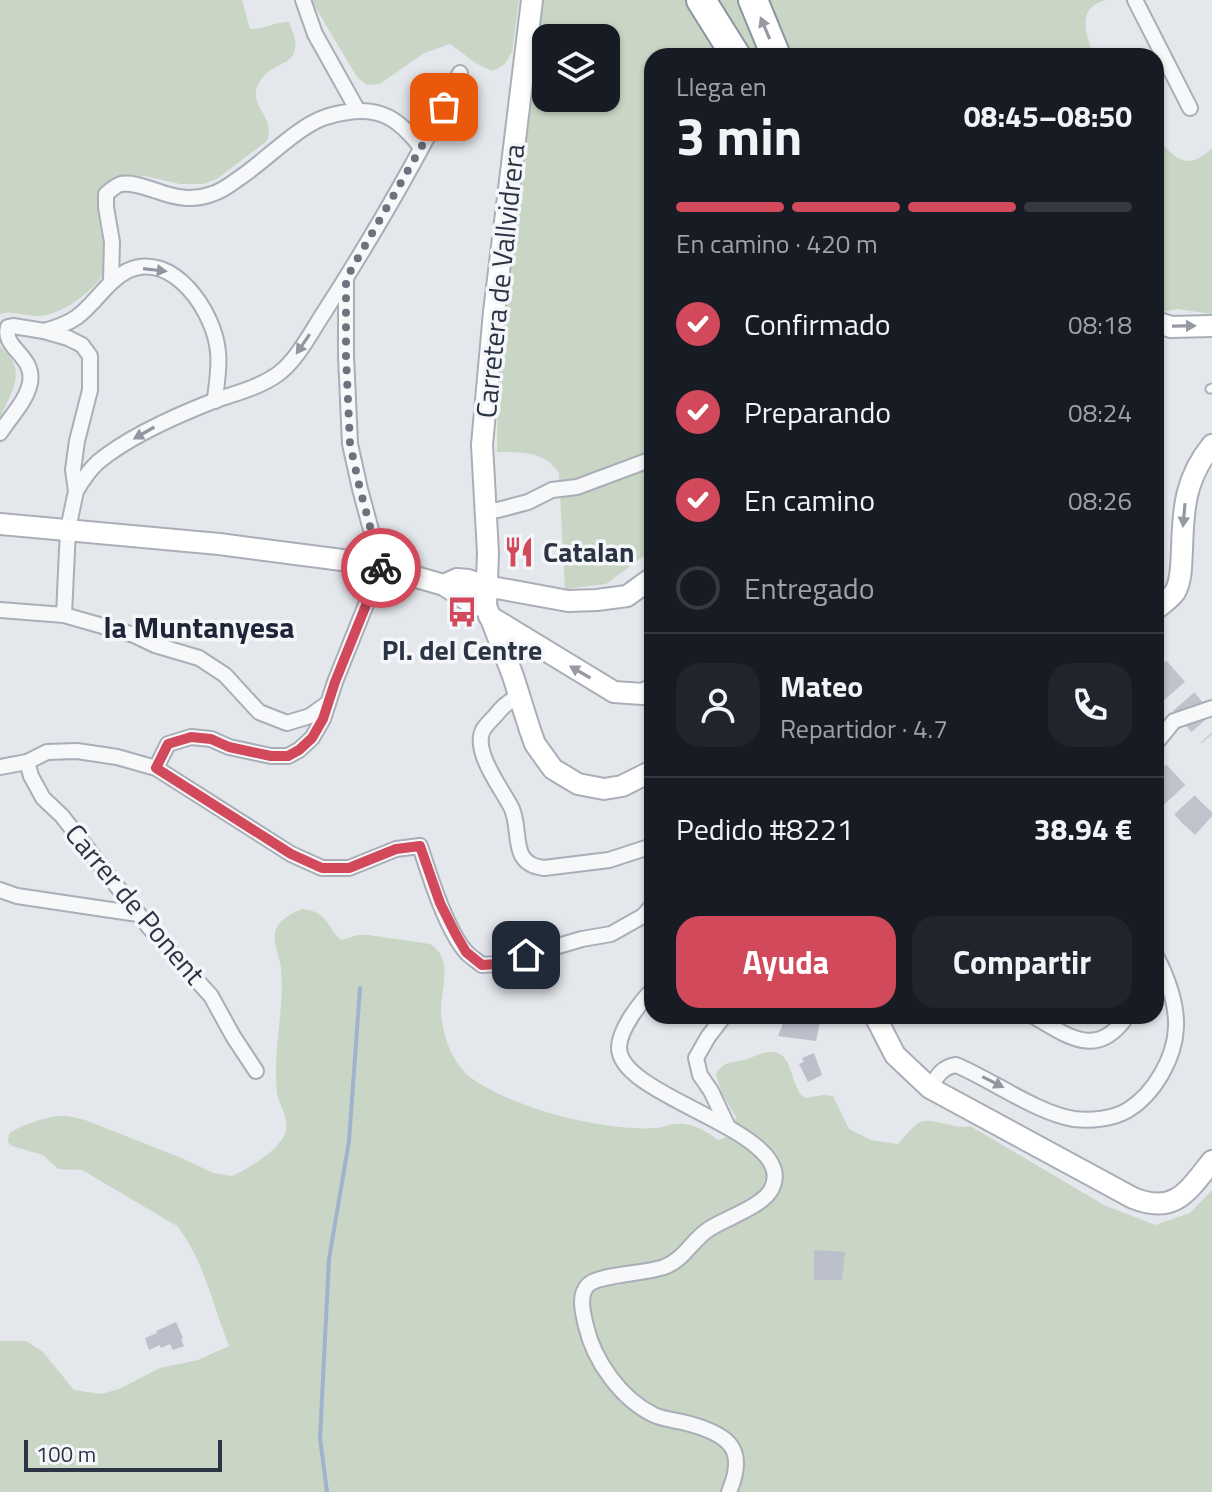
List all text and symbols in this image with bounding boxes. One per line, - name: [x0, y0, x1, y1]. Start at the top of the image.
- one-way arrow: [758, 16, 771, 40]
- map controls: [532, 24, 620, 112]
- button: layers: [532, 24, 620, 112]
- text: Llega en: [676, 67, 767, 106]
- pin: [410, 73, 478, 141]
- icon: bag: [422, 85, 466, 129]
- text: 08:45–08:50: [964, 93, 1132, 139]
- text: 3 min: [676, 96, 802, 175]
- street label: Carretera de Vallvidrera: [464, 142, 535, 420]
- text: En camino · 420 m: [676, 224, 878, 263]
- one-way arrow: [143, 263, 168, 276]
- text: Confirmado: [744, 301, 891, 347]
- icon: check: [676, 302, 720, 346]
- text: 08:18: [1068, 305, 1132, 344]
- one-way arrow: [1171, 320, 1197, 332]
- one-way arrow: [296, 333, 311, 355]
- text: Preparando: [744, 389, 891, 435]
- icon: check: [676, 390, 720, 434]
- text: 08:24: [1068, 393, 1132, 432]
- one-way arrow: [133, 426, 155, 440]
- text: En camino: [744, 477, 875, 523]
- icon: check: [676, 478, 720, 522]
- text: 08:26: [1068, 481, 1132, 520]
- one-way arrow: [1177, 503, 1190, 528]
- courier: [341, 528, 421, 608]
- place label: Catalan: [543, 530, 634, 573]
- restaurant icon: Catalan: [502, 535, 536, 569]
- icon: bike: [359, 546, 403, 590]
- text: Entregado: [744, 565, 875, 611]
- bus stop icon: Pl. del Centre: [445, 595, 479, 629]
- district label: la Muntanyesa: [103, 604, 295, 650]
- place label: Pl. del Centre: [382, 628, 542, 671]
- button: person: [676, 663, 760, 747]
- text: Mateo: [780, 663, 863, 709]
- button: phone: [1048, 663, 1132, 747]
- one-way arrow: [569, 665, 592, 679]
- text: Repartidor · 4.7: [780, 709, 948, 748]
- text: Pedido #8221: [676, 806, 854, 852]
- text: 38.94 €: [1034, 806, 1132, 852]
- street label: Carrer de Ponent: [55, 814, 216, 994]
- button: Ayuda: [676, 916, 896, 1008]
- button: Compartir: [912, 916, 1132, 1008]
- pin: [492, 921, 560, 989]
- icon: home: [504, 933, 548, 977]
- one-way arrow: [981, 1076, 1004, 1089]
- scale bar: [24, 1436, 222, 1472]
- text: 100 m: [36, 1437, 96, 1471]

